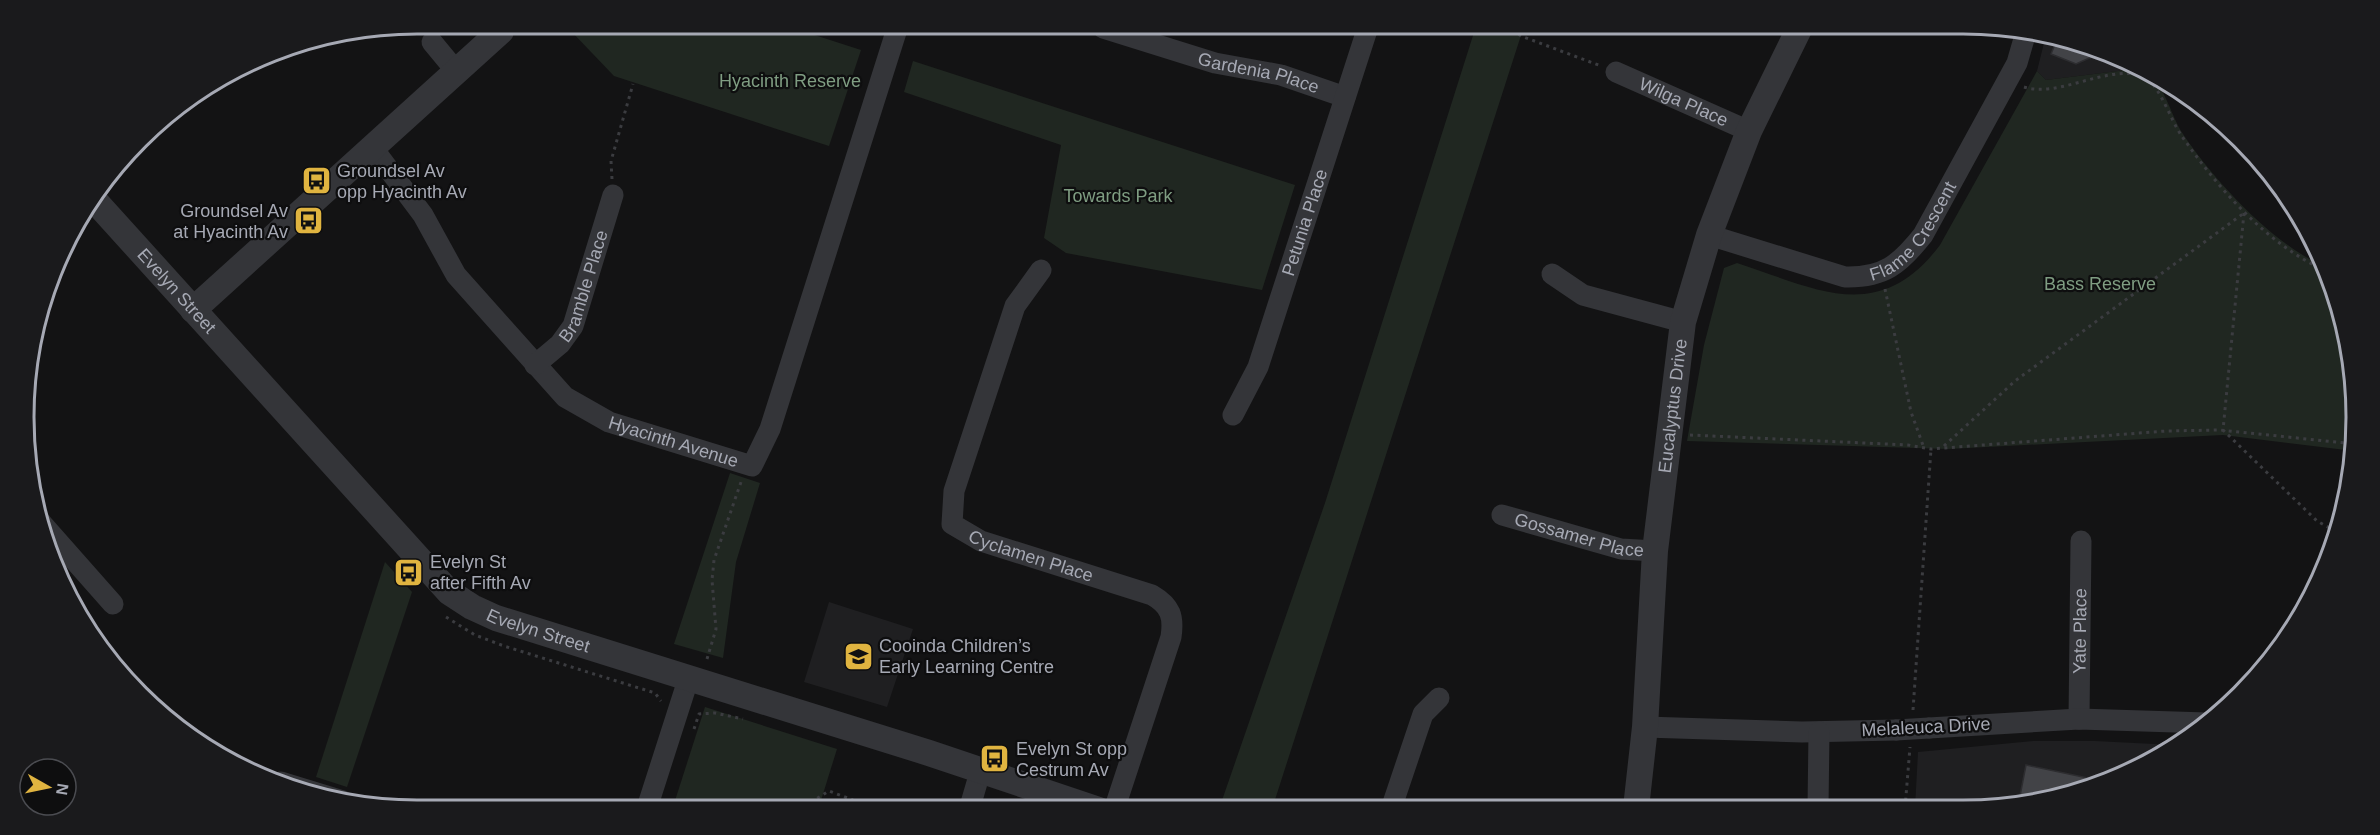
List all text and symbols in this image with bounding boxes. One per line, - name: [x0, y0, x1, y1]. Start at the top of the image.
- street label: Gardenia Place: [1195, 48, 1322, 97]
- park label: Hyacinth Reserve: [719, 71, 861, 91]
- street label: Wilga Place: [1636, 74, 1731, 130]
- place label: Groundsel Av opp Hyacinth Av: [337, 161, 467, 202]
- bus stop icon: Groundsel Av opp Hyacinth Av: [300, 165, 332, 197]
- street label: Petunia Place: [1278, 167, 1331, 278]
- street label: Flame Crescent: [1867, 178, 1960, 285]
- park label: Towards Park: [1063, 186, 1174, 206]
- place label: Groundsel Av at Hyacinth Av: [173, 201, 288, 242]
- bus stop icon: Groundsel Av at Hyacinth Av: [293, 205, 325, 237]
- street label: Bramble Place: [555, 228, 612, 346]
- street label: Evelyn Street: [133, 245, 220, 337]
- park label: Bass Reserve: [2044, 274, 2156, 294]
- street label: Eucalyptus Drive: [1655, 338, 1691, 474]
- street label: Hyacinth Avenue: [606, 412, 741, 471]
- street label: Gossamer Place: [1512, 509, 1644, 560]
- street label: Cyclamen Place: [965, 526, 1096, 586]
- place label: Evelyn St after Fifth Av: [430, 552, 531, 593]
- bus stop icon: Evelyn St after Fifth Av: [393, 556, 425, 588]
- street label: Yate Place: [2070, 588, 2090, 674]
- street label: Evelyn Street: [483, 605, 592, 657]
- place label: Cooinda Children’s Early Learning Centre: [879, 636, 1054, 677]
- school or university icon: Cooinda Children’s Early Learning Centre: [842, 640, 874, 672]
- street label: Melaleuca Drive: [1861, 714, 1991, 740]
- place label: Evelyn St opp Cestrum Av: [1016, 739, 1127, 780]
- bus stop icon: Evelyn St opp Cestrum Av: [979, 743, 1011, 775]
- north arrow: [18, 757, 78, 817]
- text: N: [53, 782, 72, 796]

